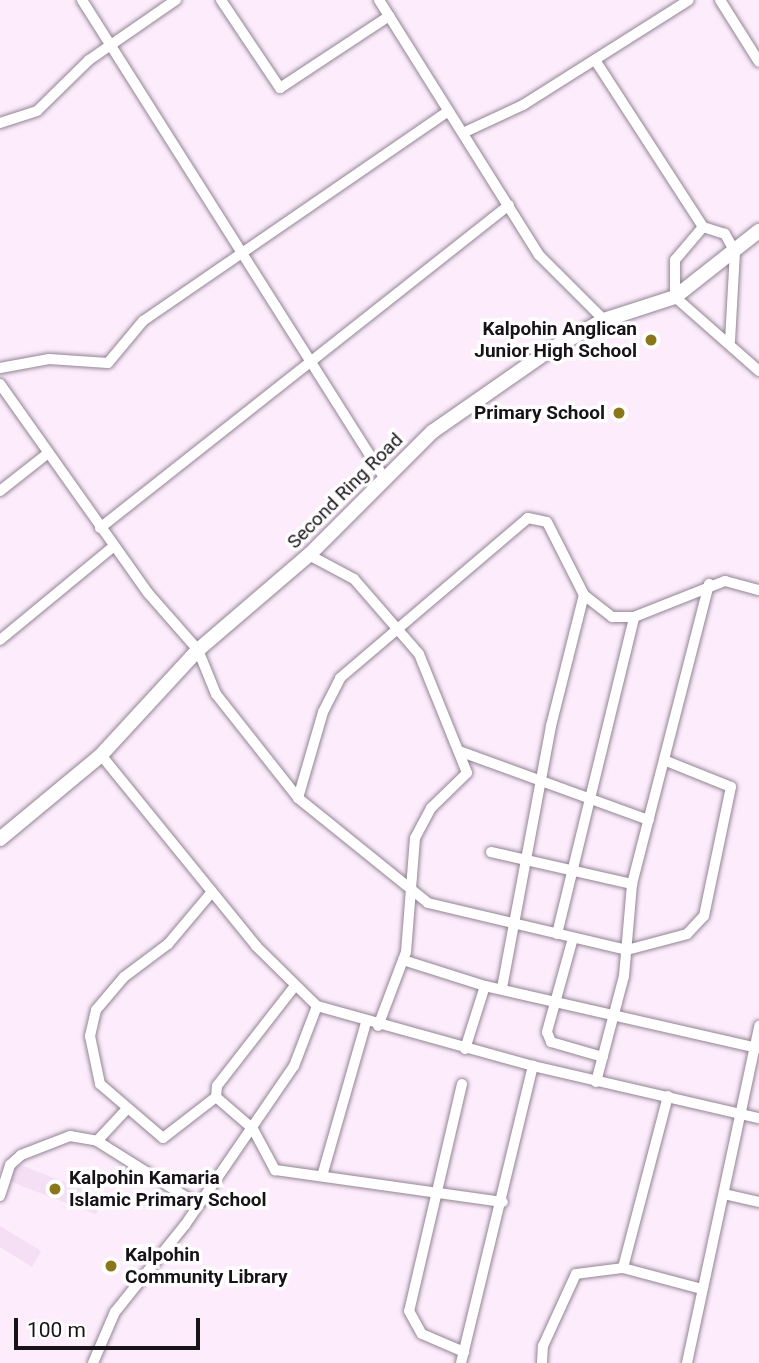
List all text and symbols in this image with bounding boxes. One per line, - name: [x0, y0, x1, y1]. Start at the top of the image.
- place label: Kalpohin Anglican Junior High School: [474, 318, 637, 362]
- marker: Kalpohin Anglican Junior High School: [643, 332, 659, 348]
- place label: Primary School: [474, 402, 605, 424]
- marker: Primary School: [611, 405, 627, 421]
- street label: Second Ring Road: [283, 429, 407, 553]
- place label: Kalpohin Kamaria Islamic Primary School: [69, 1167, 267, 1211]
- marker: Kalpohin Kamaria Islamic Primary School: [47, 1181, 63, 1197]
- place label: Kalpohin Community Library: [125, 1244, 288, 1288]
- marker: Kalpohin Community Library: [103, 1258, 119, 1274]
- scale bar: [18, 1304, 203, 1348]
- text: 100 m: [27, 1318, 86, 1342]

